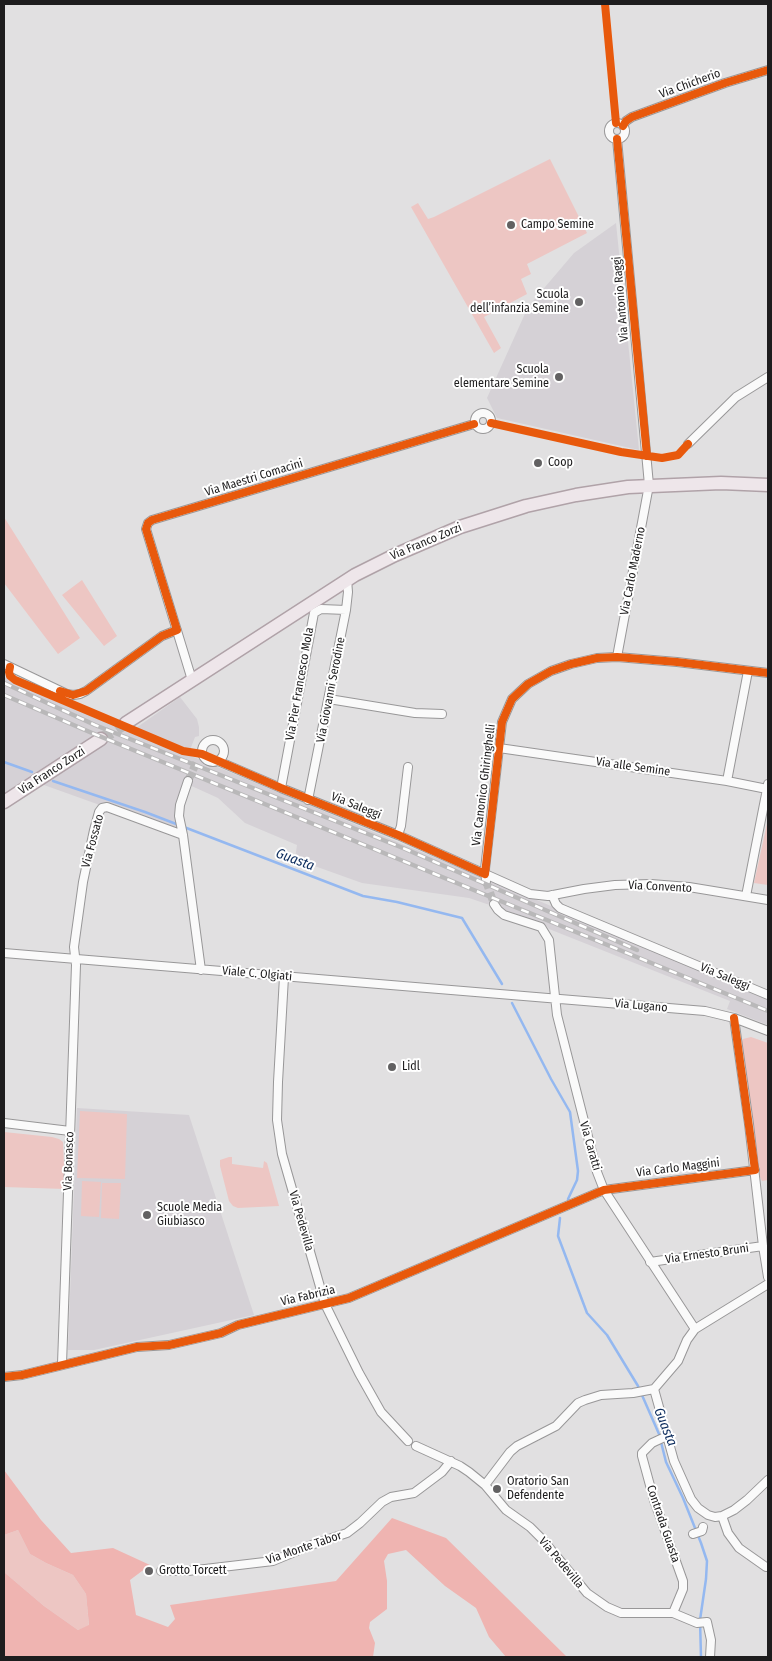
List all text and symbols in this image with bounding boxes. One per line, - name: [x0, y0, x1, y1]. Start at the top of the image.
- street label: Via Chicherio: [657, 66, 723, 102]
- place label: Campo Semine: [521, 218, 594, 232]
- marker: Campo Semine: [505, 219, 517, 231]
- street label: Via Antonio Raggi: [610, 256, 632, 342]
- place label: Scuola dell’infanzia Semine: [470, 288, 569, 316]
- marker: Scuola dell’infanzia Semine: [573, 296, 585, 308]
- place label: Scuola elementare Semine: [454, 363, 549, 391]
- marker: Scuola elementare Semine: [553, 371, 565, 383]
- street label: Via Maestri Comacini: [203, 456, 305, 500]
- place label: Coop: [548, 456, 573, 470]
- marker: Coop: [532, 457, 544, 469]
- street label: Via Franco Zorzi: [388, 520, 464, 564]
- street label: Via Carlo Maderno: [617, 526, 649, 616]
- street label: Via Pier Francesco Mola: [283, 626, 317, 742]
- street label: Via Giovanni Serodine: [314, 636, 348, 744]
- street label: Via Canonico Ghiringhelli: [469, 723, 499, 847]
- street label: Via Franco Zorzi: [16, 744, 88, 798]
- street label: Via alle Semine: [595, 755, 671, 779]
- street label: Via Saleggi: [329, 789, 383, 823]
- street label: Via Fossato: [79, 813, 107, 869]
- water label: Guasta: [273, 845, 317, 875]
- street label: Via Convento: [628, 878, 692, 896]
- street label: Via Saleggi: [698, 960, 752, 994]
- street label: Viale C. Olgiati: [221, 964, 293, 984]
- street label: Via Lugano: [614, 997, 668, 1015]
- place label: Lidl: [402, 1060, 420, 1074]
- marker: Lidl: [386, 1061, 398, 1073]
- street label: Via Caratti: [576, 1120, 604, 1172]
- street label: Via Bonasco: [61, 1131, 77, 1191]
- street label: Via Carlo Maggini: [635, 1156, 721, 1180]
- street label: Via Pedevilla: [285, 1189, 317, 1253]
- place label: Scuole Media Giubiasco: [157, 1201, 222, 1229]
- marker: Scuole Media Giubiasco: [141, 1209, 153, 1221]
- street label: Via Ernesto Bruni: [664, 1241, 750, 1267]
- street label: Via Fabrizia: [279, 1283, 337, 1309]
- water label: Guasta: [650, 1405, 680, 1449]
- place label: Oratorio San Defendente: [507, 1475, 569, 1503]
- marker: Oratorio San Defendente: [491, 1483, 503, 1495]
- street label: Contrada Guasta: [643, 1483, 683, 1565]
- street label: Via Monte Tabor: [264, 1528, 344, 1568]
- street label: Via Pedevilla: [535, 1534, 587, 1592]
- place label: Grotto Torcett: [159, 1564, 227, 1578]
- marker: Grotto Torcett: [143, 1565, 155, 1577]

